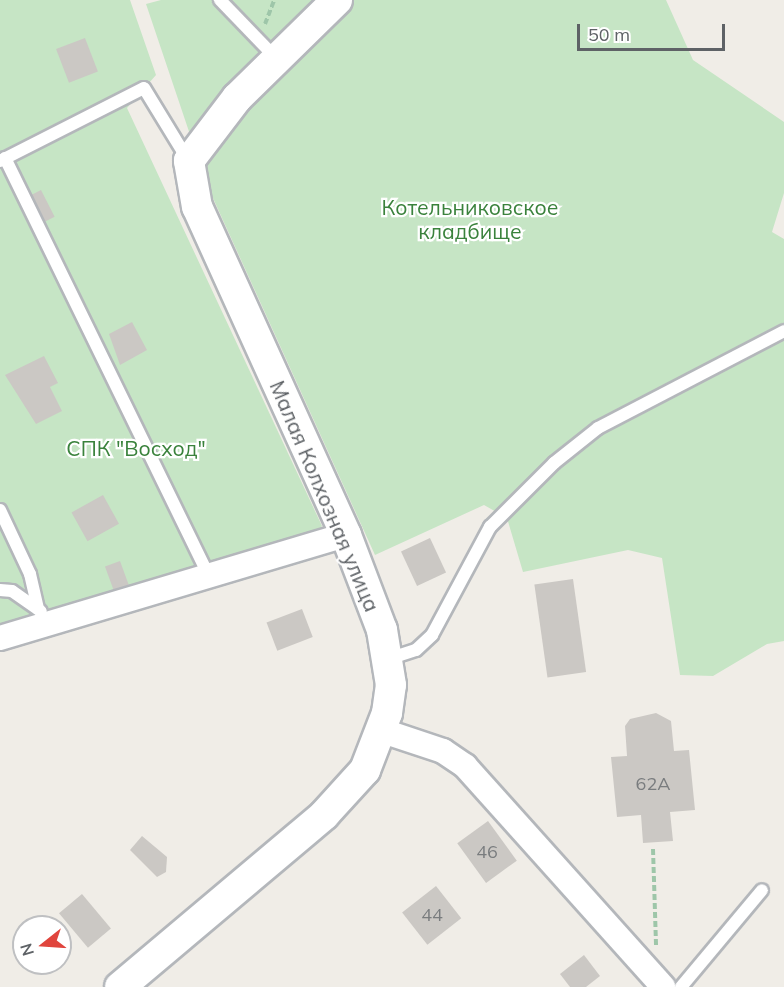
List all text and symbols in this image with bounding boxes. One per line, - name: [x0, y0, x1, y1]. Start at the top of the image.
- scale bar: [580, 12, 728, 50]
- text: 50 m: [588, 23, 630, 46]
- park label: Котельниковское кладбище: [382, 194, 558, 244]
- street label: Малая Колхозная улица: [265, 377, 385, 615]
- park label: СПК "Восход": [66, 435, 206, 461]
- house number: 62А: [636, 773, 670, 795]
- house number: 46: [476, 841, 498, 863]
- house number: 44: [421, 904, 443, 926]
- north arrow: [12, 915, 72, 975]
- text: N: [15, 941, 38, 958]

